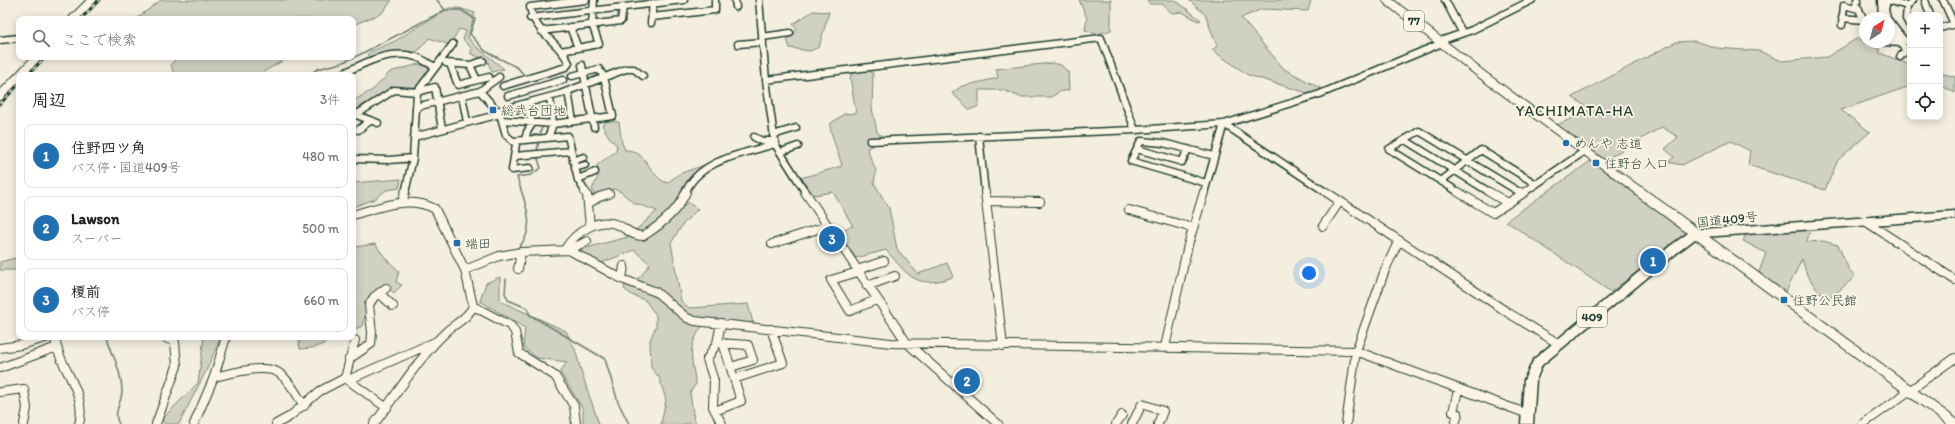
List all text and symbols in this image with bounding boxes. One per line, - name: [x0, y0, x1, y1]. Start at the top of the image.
- road number: 77: [1404, 11, 1424, 31]
- north arrow: [1859, 12, 1895, 48]
- map controls: [1907, 12, 1943, 120]
- button: +: [1907, 12, 1943, 48]
- search box: [16, 16, 356, 60]
- icon: search: [30, 27, 52, 49]
- text: ここで検索: [62, 31, 137, 49]
- button: −: [1907, 48, 1943, 84]
- button: locate: [1907, 84, 1943, 120]
- text: 周辺: [32, 90, 66, 110]
- text: 3件: [320, 92, 340, 107]
- district label: YACHIMATA-HA: [1516, 102, 1634, 120]
- place label: 総武台団地: [501, 103, 566, 118]
- marker: 総武台団地: [488, 105, 498, 115]
- place label: めんや 志道: [1574, 136, 1642, 151]
- marker: めんや 志道: [1561, 138, 1571, 148]
- text: 住野四ツ角: [71, 139, 146, 157]
- text: 1: [43, 149, 49, 164]
- text: 480 m: [302, 149, 339, 164]
- place label: 住野台入口: [1604, 156, 1669, 171]
- marker: 住野台入口: [1591, 158, 1601, 168]
- text: バス停 · 国道409号: [71, 160, 181, 175]
- street label: 国道409号: [1696, 209, 1758, 230]
- text: Lawson: [71, 210, 119, 228]
- text: 2: [43, 221, 49, 236]
- text: 500 m: [302, 221, 339, 236]
- pin: 3: [819, 224, 845, 254]
- text: スーパー: [71, 231, 122, 246]
- place label: 端田: [465, 236, 491, 251]
- marker: 端田: [452, 238, 462, 248]
- pin: 1: [1640, 246, 1666, 276]
- your location: [1299, 263, 1319, 283]
- text: 榎前: [71, 283, 101, 301]
- text: 3: [42, 293, 50, 308]
- text: 660 m: [303, 293, 339, 308]
- place label: 住野公民館: [1792, 293, 1857, 308]
- marker: 住野公民館: [1779, 295, 1789, 305]
- text: バス停: [71, 304, 110, 319]
- road number: 409: [1577, 307, 1607, 327]
- pin: 2: [954, 366, 980, 396]

